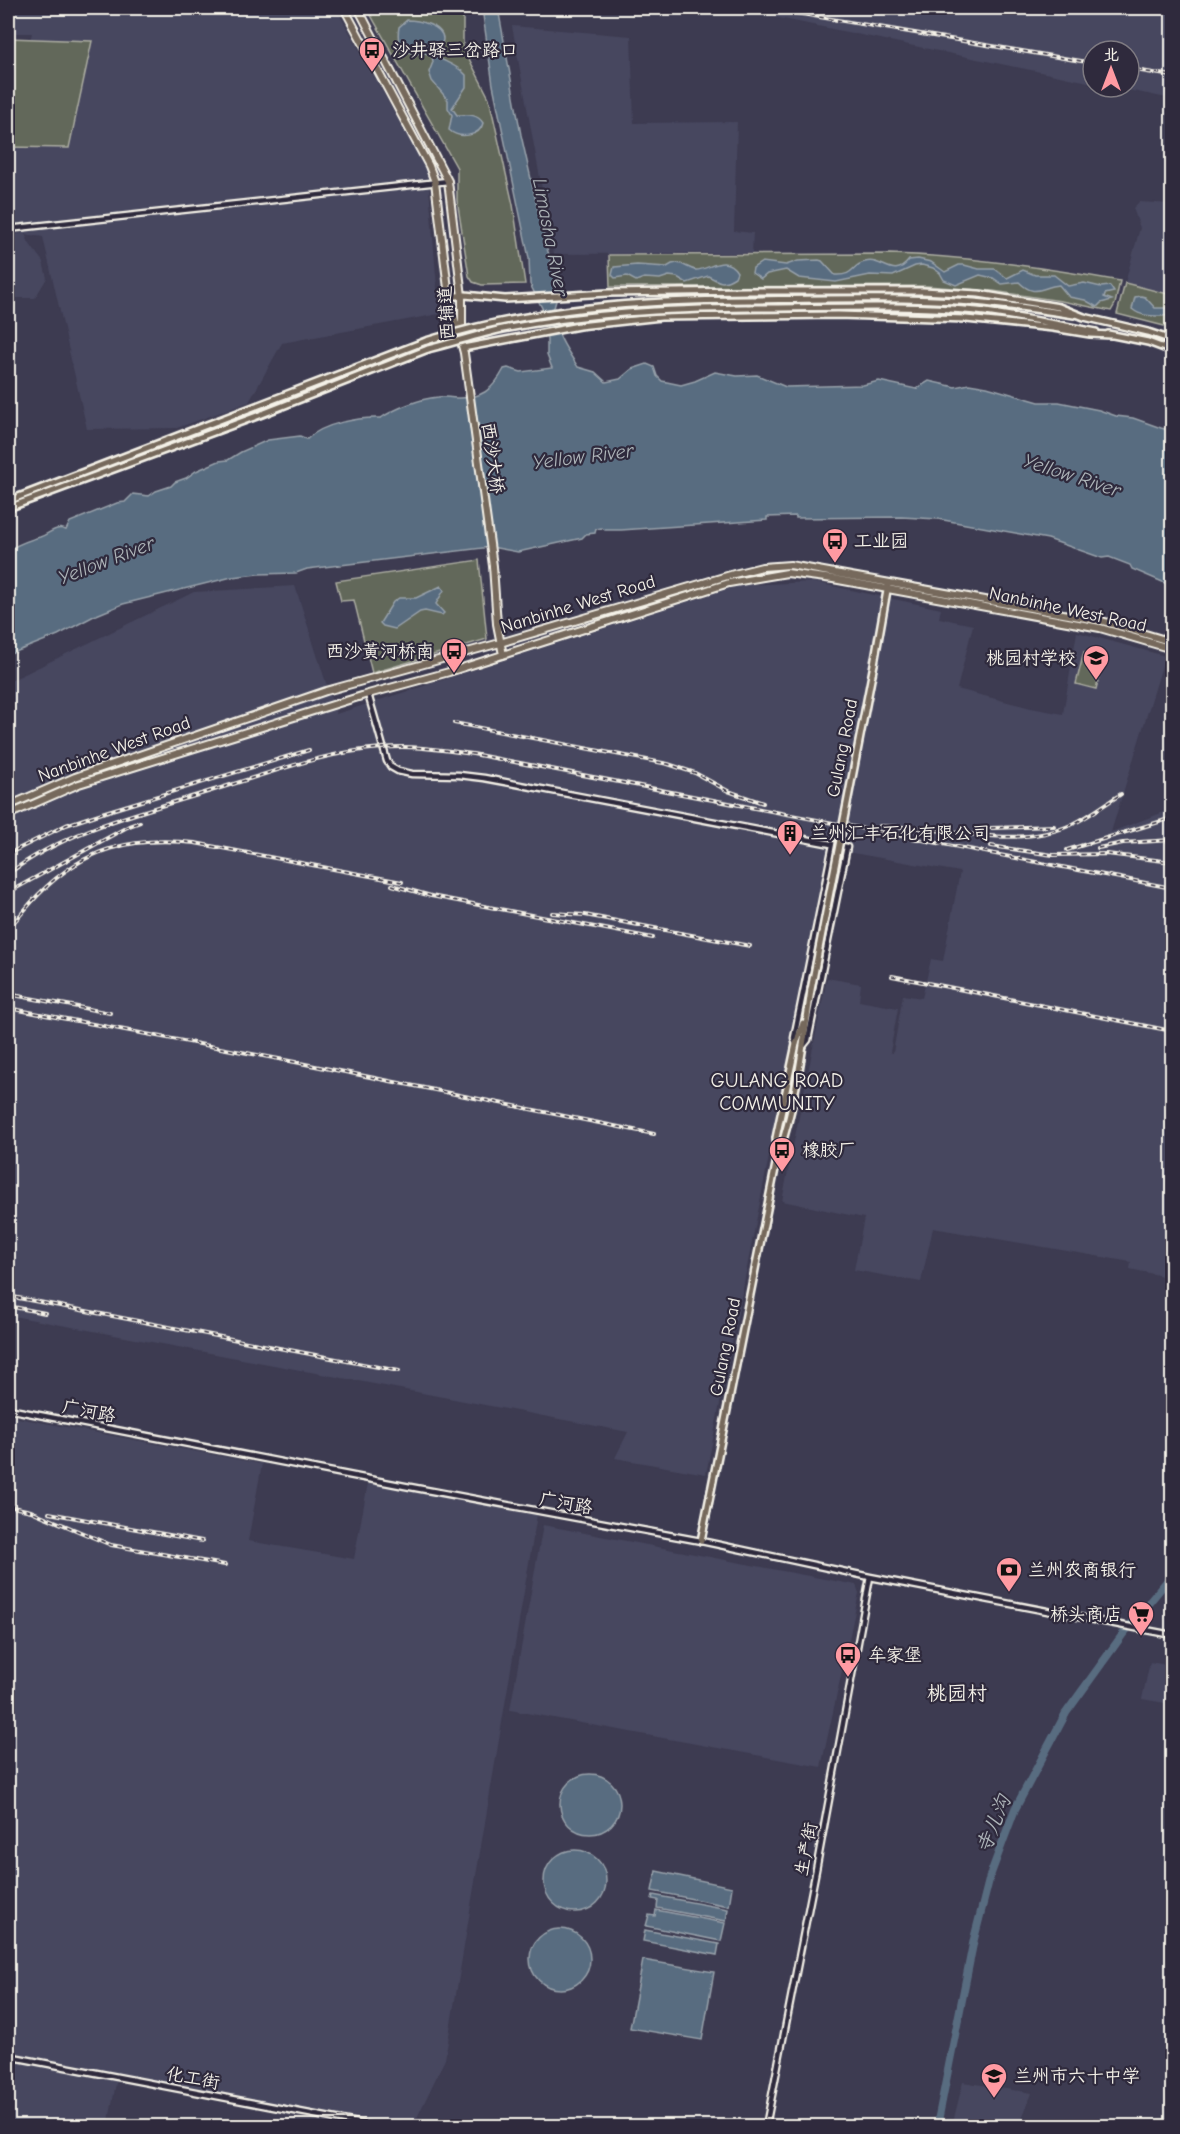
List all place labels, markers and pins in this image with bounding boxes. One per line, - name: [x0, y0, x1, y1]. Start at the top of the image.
- bus stop icon: 沙井驿三岔路口: [357, 35, 387, 73]
- place label: 沙井驿三岔路口: [392, 40, 518, 61]
- bus stop icon: 工业园: [820, 526, 850, 564]
- place label: 工业园: [854, 531, 908, 552]
- bus stop icon: 西沙黄河桥南: [439, 636, 469, 674]
- place label: 西沙黄河桥南: [326, 641, 434, 662]
- school or university icon: 桃园村学校: [1081, 643, 1111, 681]
- place label: 桃园村学校: [986, 648, 1076, 669]
- building icon: 兰州汇丰石化有限公司: [775, 818, 805, 856]
- place label: 兰州汇丰石化有限公司: [810, 823, 990, 844]
- bus stop icon: 橡胶厂: [767, 1135, 797, 1173]
- place label: 橡胶厂: [802, 1140, 856, 1161]
- bank icon: 兰州农商银行: [994, 1555, 1024, 1593]
- place label: 兰州农商银行: [1028, 1560, 1136, 1581]
- supermarket icon: 桥头商店: [1126, 1599, 1156, 1637]
- place label: 桥头商店: [1050, 1604, 1122, 1625]
- bus stop icon: 牟家堡: [833, 1640, 863, 1678]
- place label: 牟家堡: [868, 1645, 922, 1666]
- school or university icon: 兰州市六十中学: [979, 2061, 1009, 2099]
- place label: 兰州市六十中学: [1014, 2066, 1140, 2087]

